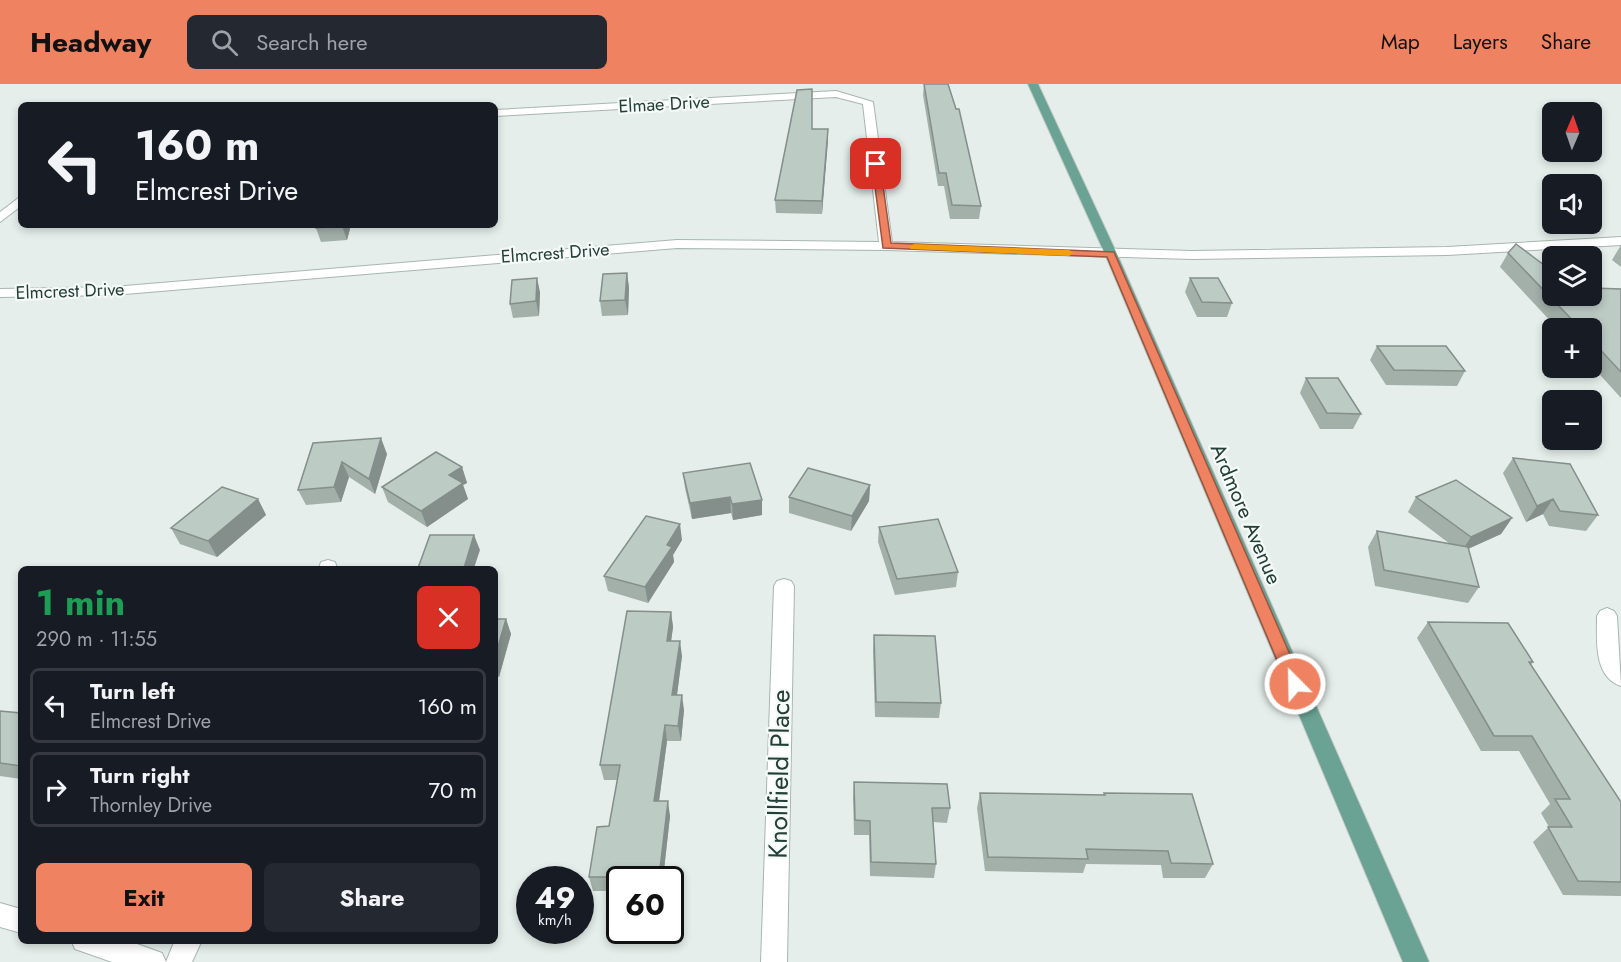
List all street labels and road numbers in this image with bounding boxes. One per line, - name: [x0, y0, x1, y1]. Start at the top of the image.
- street label: Elmae Drive: [618, 89, 710, 119]
- street label: Elmcrest Drive: [500, 236, 610, 270]
- street label: Elmcrest Drive: [15, 276, 125, 306]
- street label: Ardmore Avenue: [1203, 439, 1289, 589]
- street label: Knollfield Place: [759, 689, 799, 859]

